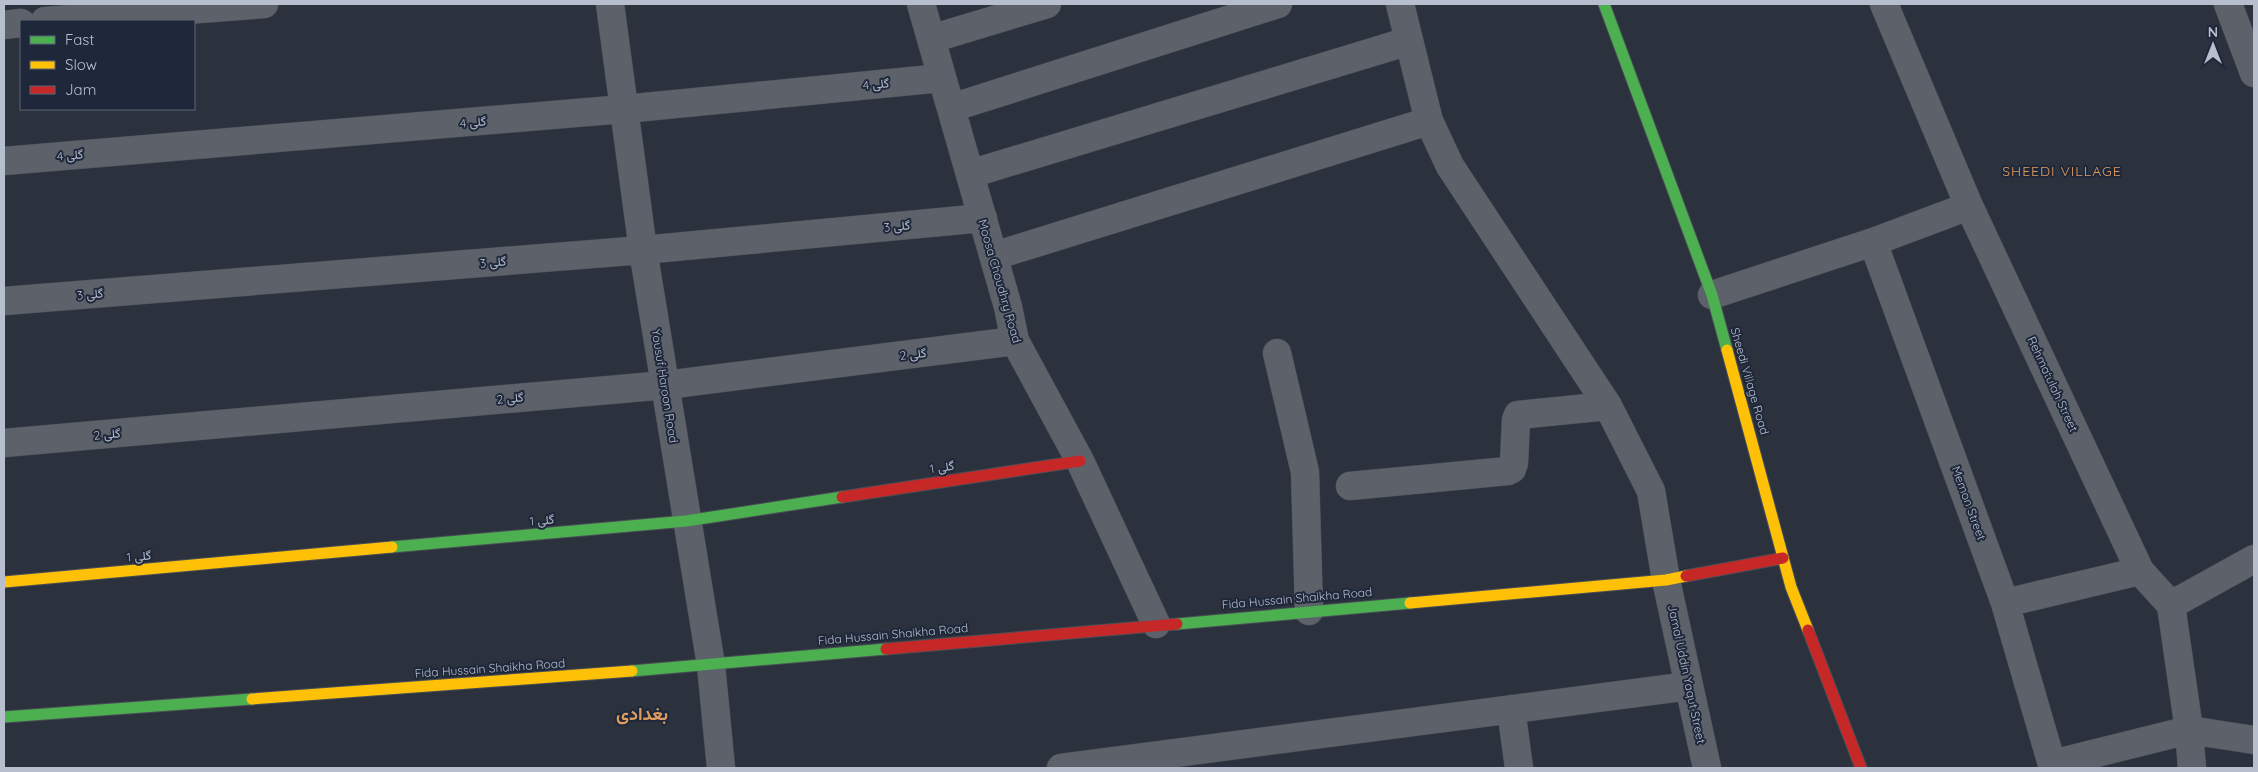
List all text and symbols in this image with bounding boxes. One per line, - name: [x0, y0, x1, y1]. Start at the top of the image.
- legend: [20, 20, 195, 110]
- north arrow: [2188, 20, 2238, 70]
- text: N: [2208, 23, 2218, 41]
- text: Fast: [65, 30, 94, 49]
- text: Slow: [65, 55, 97, 74]
- street label: گلی 4: [862, 75, 890, 94]
- text: Jam: [65, 80, 96, 99]
- street label: گلی 4: [459, 113, 487, 132]
- street label: گلی 4: [56, 146, 84, 165]
- district label: SHEEDI VILLAGE: [2002, 162, 2122, 180]
- street label: گلی 3: [883, 217, 911, 236]
- street label: Moosa Choudhry Road: [975, 217, 1025, 345]
- street label: گلی 3: [479, 253, 507, 272]
- street label: گلی 3: [76, 285, 104, 304]
- street label: Sheedi Village Road: [1728, 326, 1772, 436]
- street label: Yousuf Haroon Road: [649, 328, 681, 444]
- street label: Rehmatulah Street: [2024, 334, 2082, 434]
- street label: گلی 2: [899, 345, 927, 364]
- street label: گلی 2: [496, 389, 524, 408]
- street label: گلی 2: [93, 425, 121, 444]
- street label: گلی 1: [929, 458, 956, 477]
- street label: Memon Street: [1949, 464, 1989, 542]
- street label: گلی 1: [529, 511, 555, 530]
- street label: گلی 1: [126, 547, 152, 566]
- street label: Fida Hussain Shaikha Road: [1221, 584, 1373, 612]
- street label: Jamal Uddin Yaqut Street: [1665, 603, 1709, 745]
- street label: Fida Hussain Shaikha Road: [817, 620, 969, 648]
- street label: Fida Hussain Shaikha Road: [414, 655, 566, 681]
- district label: بغدادی: [616, 702, 668, 725]

